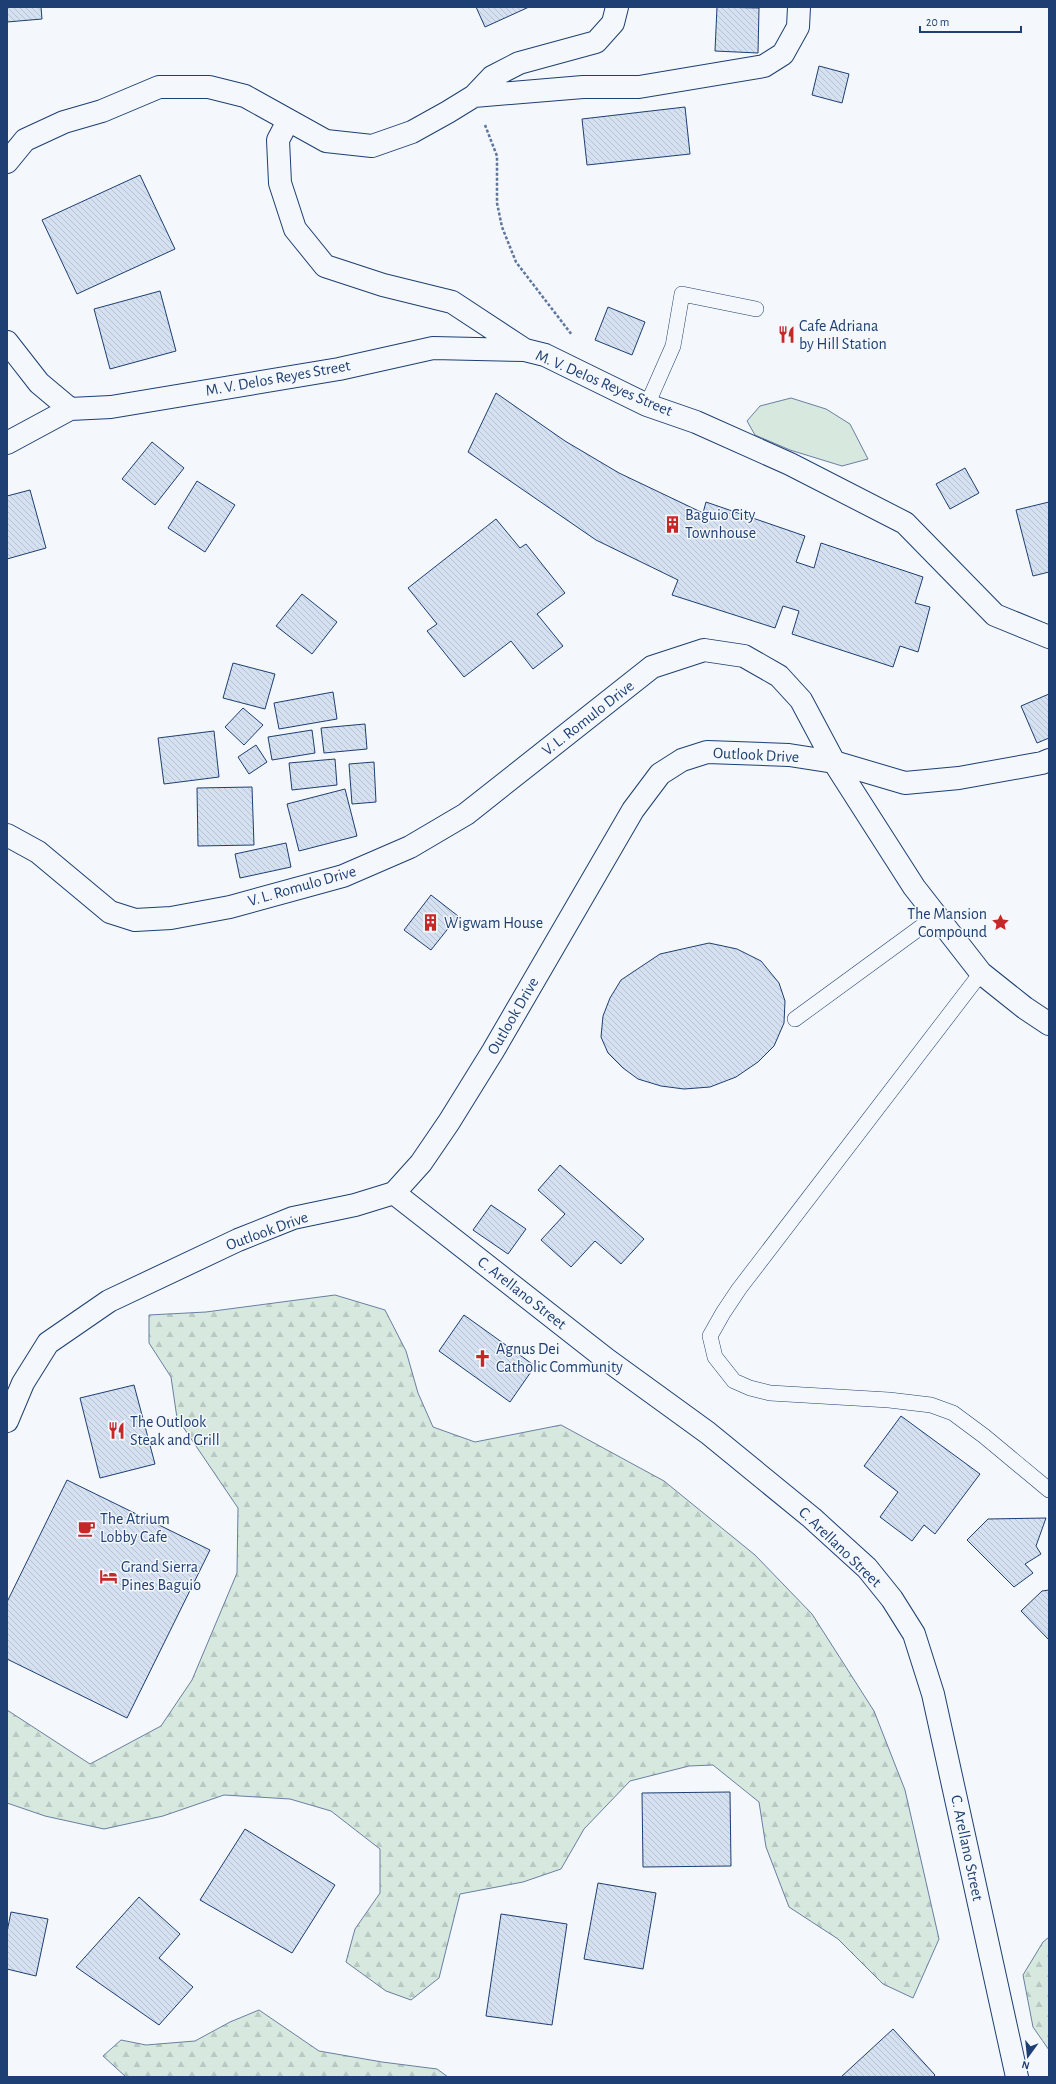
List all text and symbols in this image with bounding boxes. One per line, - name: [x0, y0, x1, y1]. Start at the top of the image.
- scale bar: [920, 8, 1021, 34]
- text: 20 m: [926, 16, 949, 28]
- place label: Cafe Adriana by Hill Station: [799, 318, 887, 353]
- restaurant icon: Cafe Adriana by Hill Station: [776, 325, 796, 345]
- street label: M. V. Delos Reyes Street: [533, 347, 675, 420]
- street label: M. V. Delos Reyes Street: [204, 357, 352, 400]
- place label: Baguio City Townhouse: [685, 507, 756, 541]
- building icon: Baguio City Townhouse: [662, 514, 682, 534]
- street label: V. L. Romulo Drive: [539, 677, 637, 759]
- street label: Outlook Drive: [712, 745, 800, 765]
- street label: V. L. Romulo Drive: [246, 863, 358, 909]
- place label: The Mansion Compound: [907, 906, 987, 940]
- building icon: Wigwam House: [421, 913, 441, 933]
- place icon: The Mansion Compound: [990, 913, 1010, 933]
- place label: Wigwam House: [444, 915, 543, 931]
- street label: Outlook Drive: [484, 975, 542, 1057]
- street label: Outlook Drive: [224, 1209, 310, 1253]
- street label: C. Arellano Street: [475, 1254, 569, 1332]
- place label: Agnus Dei Catholic Community: [496, 1341, 623, 1376]
- church icon: Agnus Dei Catholic Community: [473, 1348, 493, 1368]
- place label: The Outlook Steak and Grill: [130, 1414, 220, 1448]
- restaurant icon: The Outlook Steak and Grill: [107, 1421, 127, 1441]
- street label: C. Arellano Street: [796, 1504, 884, 1590]
- place label: The Atrium Lobby Cafe: [100, 1511, 170, 1546]
- cafe icon: The Atrium Lobby Cafe: [77, 1518, 97, 1538]
- place label: Grand Sierra Pines Baguio: [121, 1559, 201, 1593]
- hotel icon: Grand Sierra Pines Baguio: [98, 1566, 118, 1586]
- street label: C. Arellano Street: [948, 1794, 986, 1902]
- north arrow: [1008, 2036, 1048, 2076]
- text: N: [1020, 2059, 1031, 2071]

